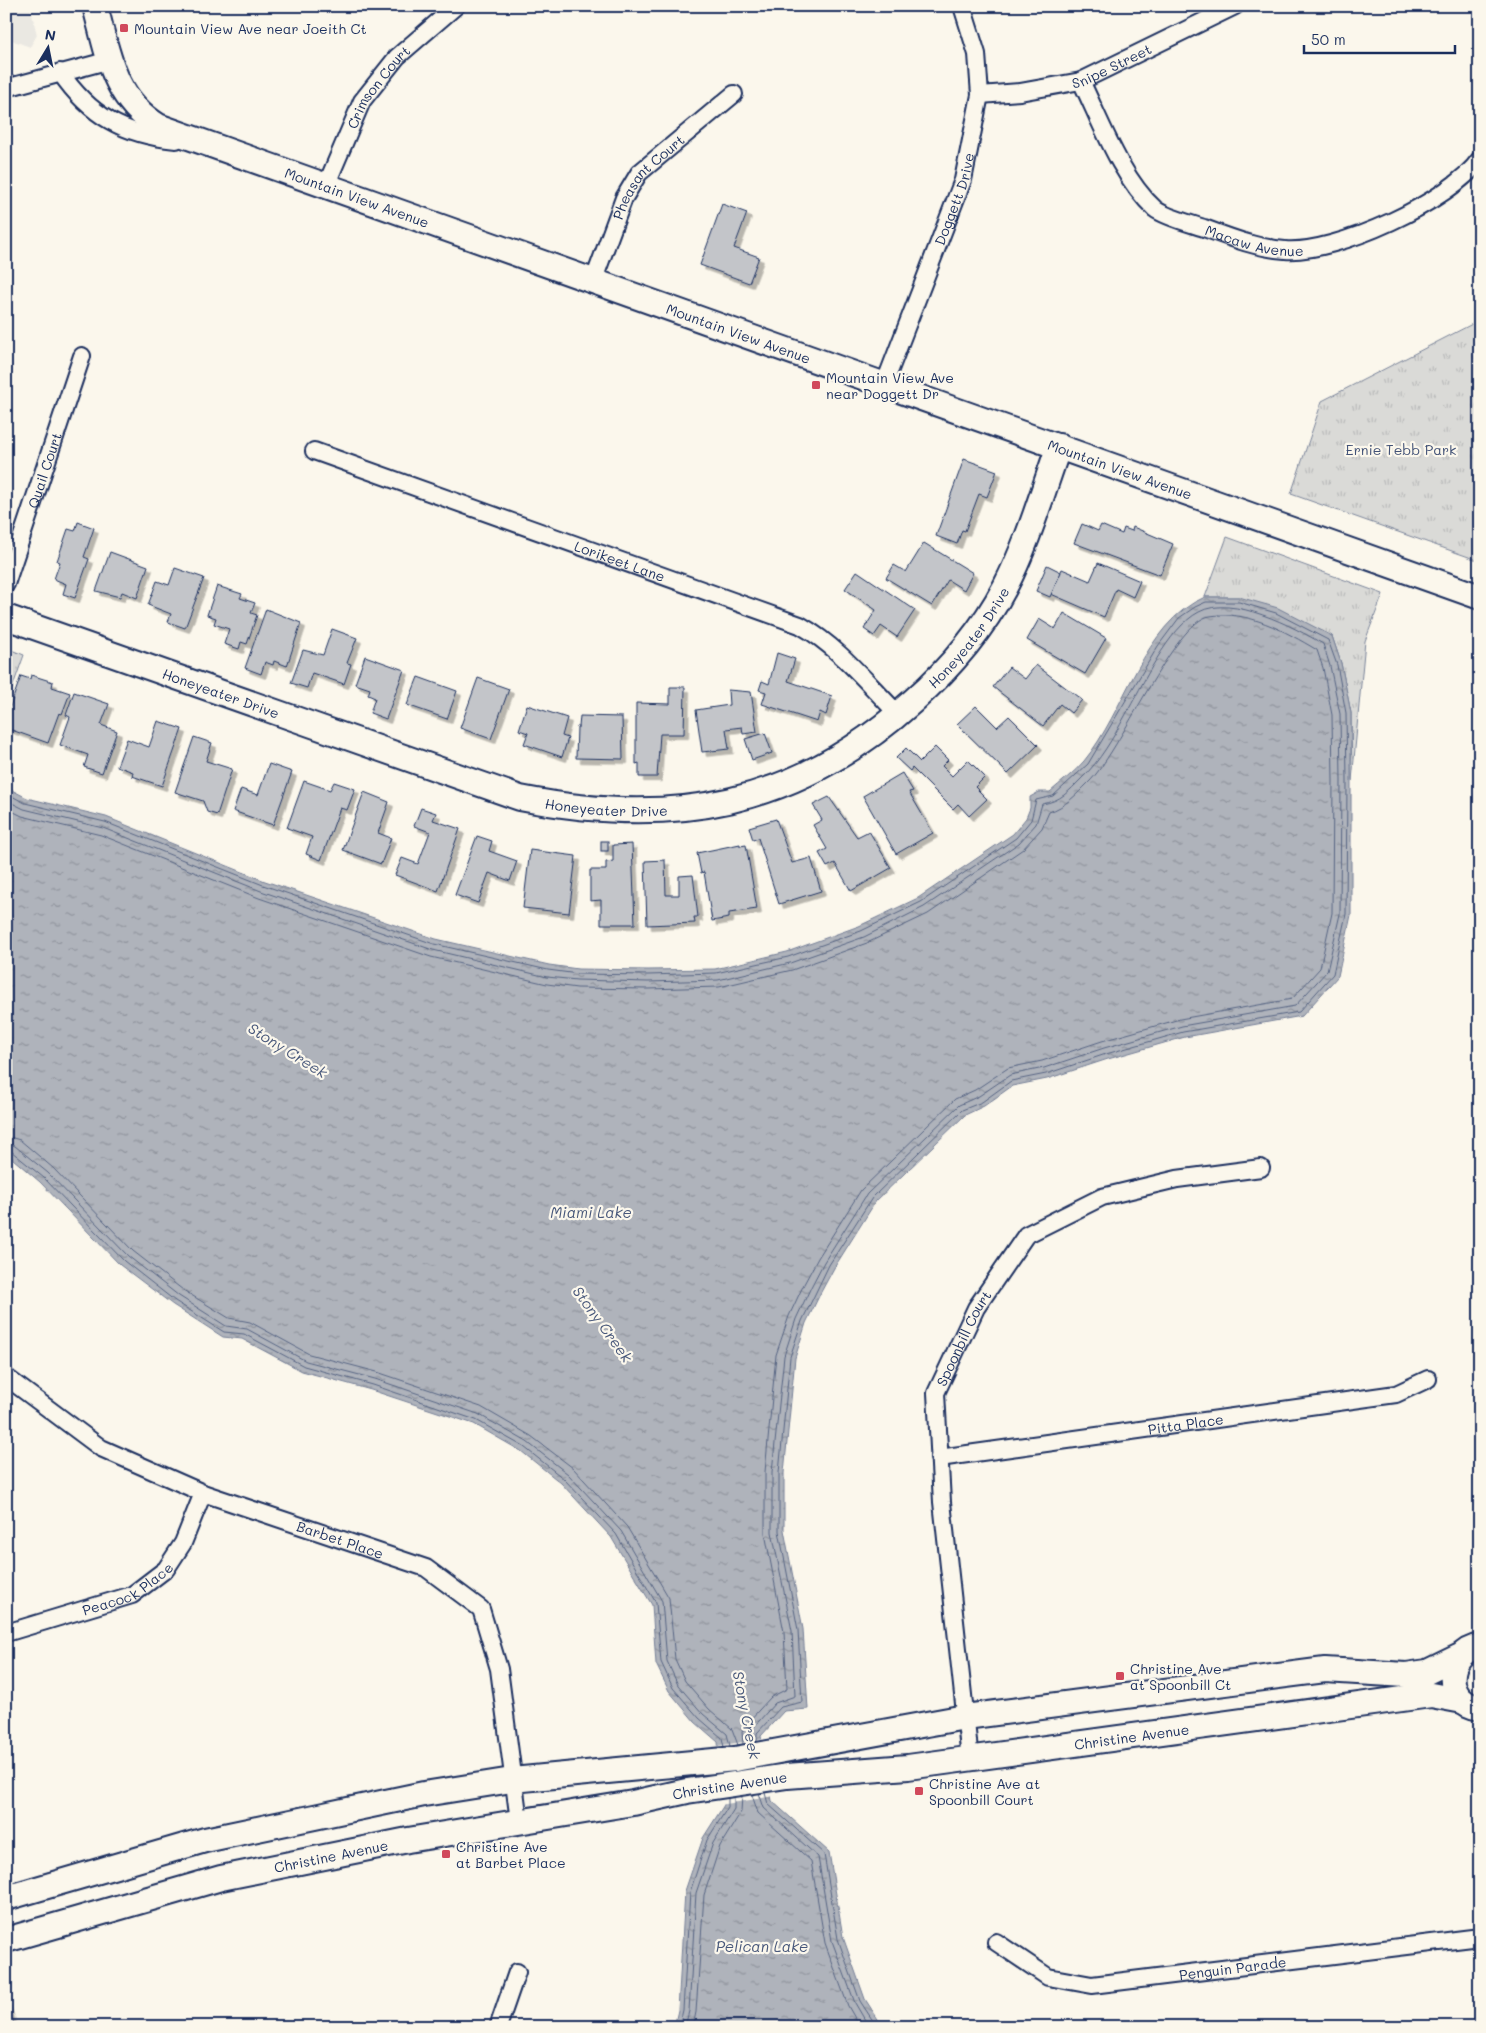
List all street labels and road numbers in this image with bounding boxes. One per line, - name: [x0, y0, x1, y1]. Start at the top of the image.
- street label: Snipe Street: [1070, 39, 1154, 92]
- street label: Crimson Court: [342, 41, 414, 131]
- street label: Pheasant Court: [607, 130, 688, 222]
- street label: Doggett Drive: [929, 151, 978, 248]
- street label: Mountain View Avenue: [282, 162, 432, 231]
- street label: Macaw Avenue: [1203, 220, 1304, 260]
- street label: Mountain View Avenue: [664, 298, 813, 367]
- street label: Quail Court: [22, 430, 65, 511]
- street label: Mountain View Avenue: [1045, 434, 1195, 503]
- street label: Lorikeet Lane: [572, 536, 668, 586]
- street label: Honeyeater Drive: [924, 583, 1013, 692]
- street label: Honeyeater Drive: [160, 663, 282, 722]
- street label: Honeyeater Drive: [544, 793, 668, 820]
- street label: Spoonbill Court: [931, 1286, 995, 1389]
- street label: Pitta Place: [1147, 1409, 1225, 1438]
- street label: Barbet Place: [294, 1516, 386, 1563]
- street label: Peacock Place: [80, 1559, 177, 1619]
- street label: Christine Avenue: [1073, 1719, 1190, 1754]
- street label: Christine Avenue: [670, 1767, 788, 1804]
- street label: Christine Avenue: [272, 1835, 390, 1877]
- street label: Penguin Parade: [1178, 1952, 1287, 1984]

